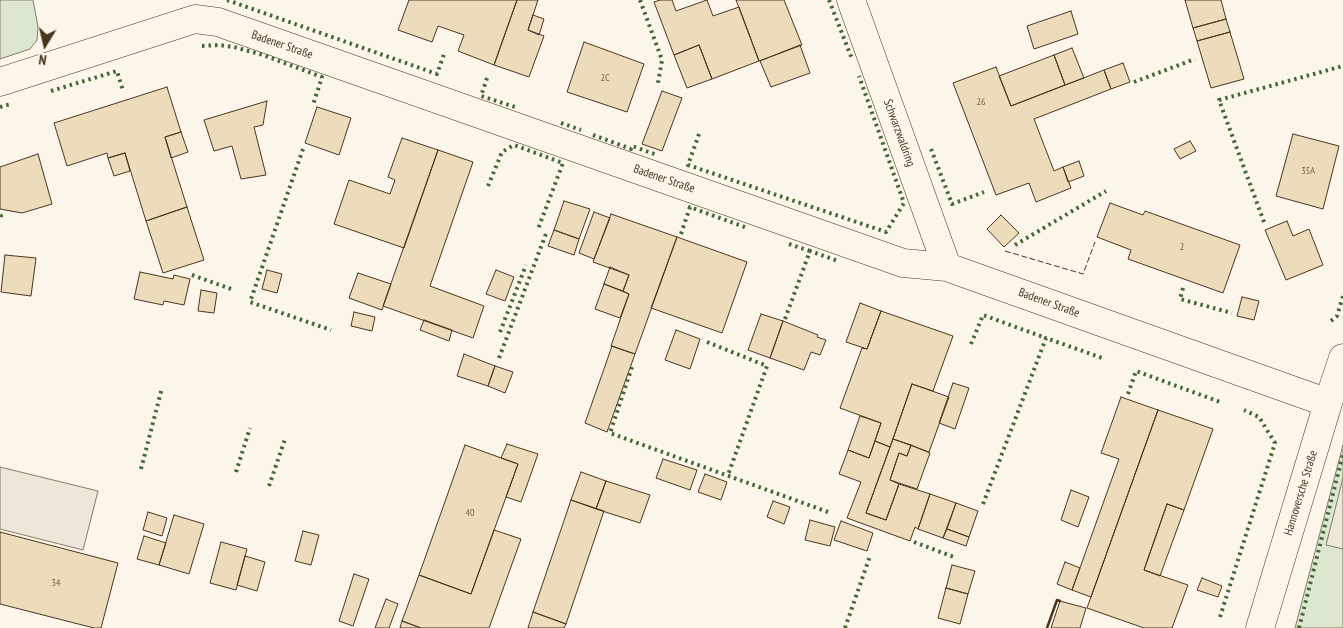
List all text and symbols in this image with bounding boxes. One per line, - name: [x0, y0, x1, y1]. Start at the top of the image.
- north arrow: [20, 20, 70, 70]
- street label: Badener Straße: [249, 28, 315, 62]
- text: N: [38, 50, 48, 69]
- house number: 2C: [600, 72, 610, 84]
- house number: 26: [977, 96, 985, 108]
- street label: Schwarzwaldring: [880, 97, 918, 169]
- street label: Badener Straße: [631, 162, 697, 196]
- house number: 35A: [1301, 165, 1315, 177]
- house number: 2: [1180, 241, 1184, 253]
- street label: Badener Straße: [1016, 285, 1082, 321]
- street label: Hannoversche Straße: [1281, 449, 1321, 537]
- house number: 40: [466, 507, 474, 519]
- house number: 34: [52, 577, 60, 589]

